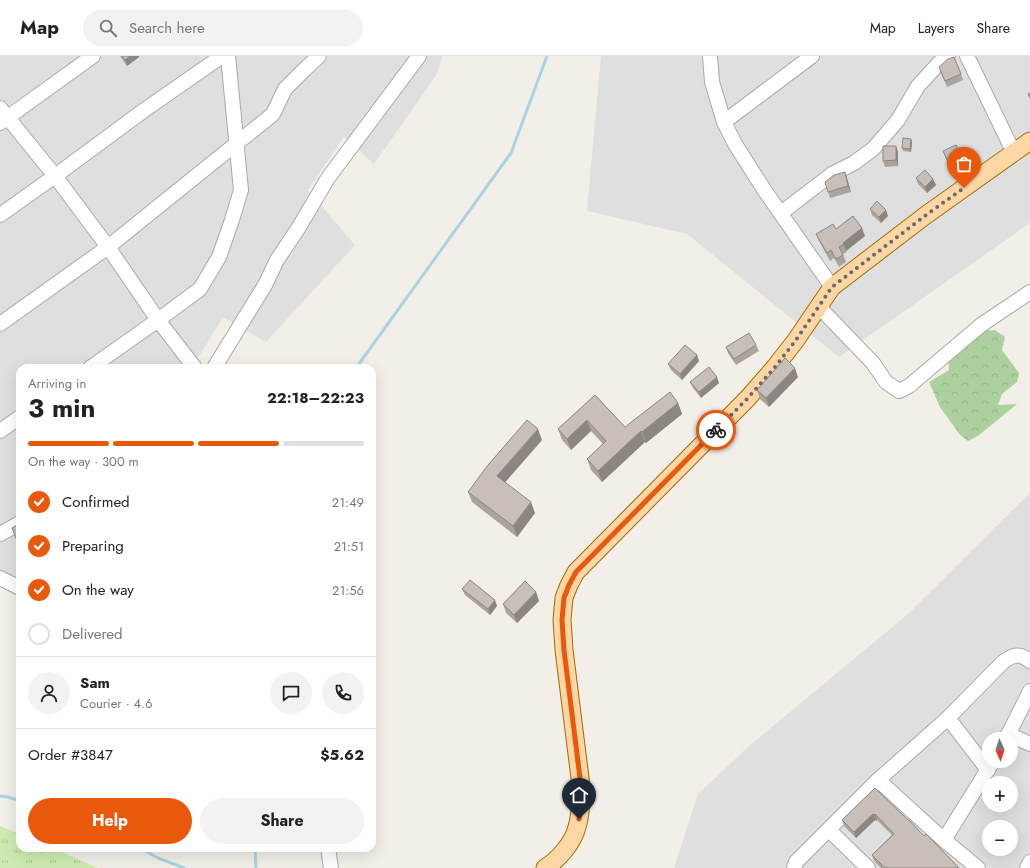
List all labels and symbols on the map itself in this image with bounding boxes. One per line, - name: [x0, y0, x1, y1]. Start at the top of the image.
- pin: [947, 147, 981, 188]
- courier: [696, 410, 736, 450]
- north arrow: [982, 732, 1018, 768]
- pin: [562, 778, 596, 819]

